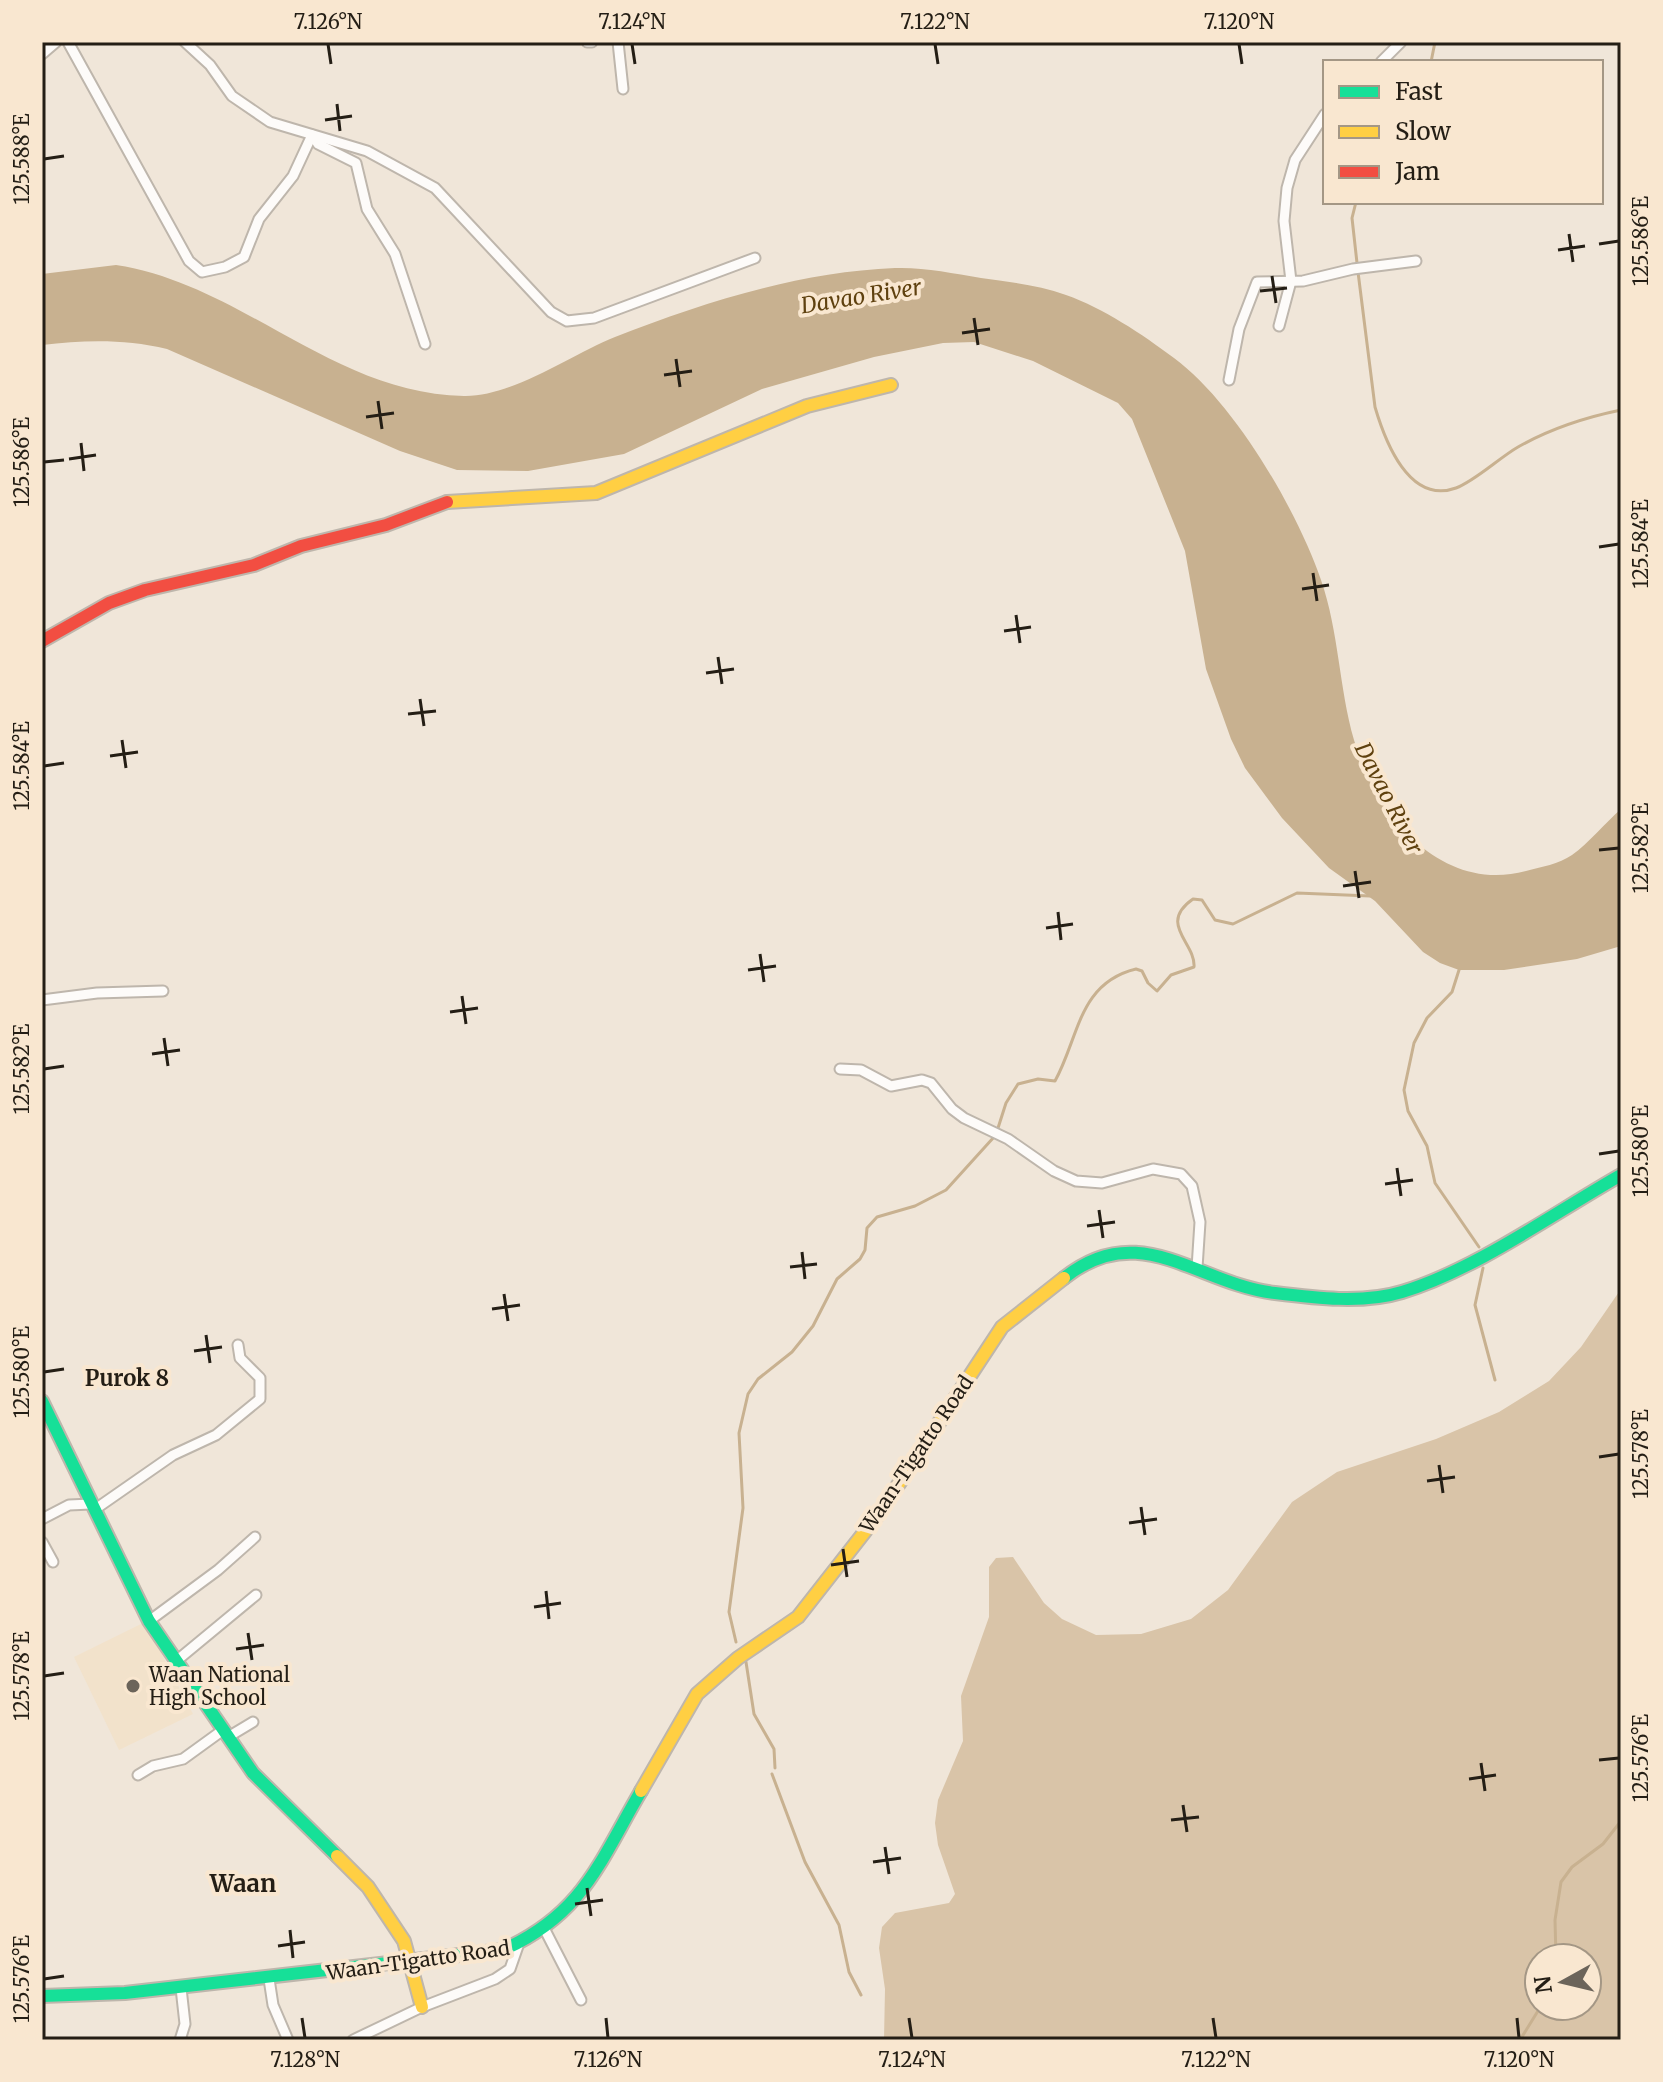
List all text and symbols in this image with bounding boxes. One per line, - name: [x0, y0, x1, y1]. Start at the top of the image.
- text: 7.126°N: [294, 9, 363, 34]
- text: 7.124°N: [598, 9, 666, 34]
- text: 7.122°N: [900, 9, 970, 34]
- text: 7.120°N: [1204, 9, 1275, 34]
- legend: [1323, 60, 1603, 204]
- text: Fast: [1395, 76, 1443, 107]
- text: 125.588°E: [9, 113, 34, 204]
- text: Slow: [1395, 116, 1451, 147]
- text: Jam: [1394, 156, 1440, 187]
- text: 125.586°E: [1628, 196, 1653, 286]
- water label: Davao River: [798, 273, 924, 319]
- text: 125.586°E: [9, 417, 34, 507]
- text: 125.584°E: [1628, 499, 1653, 589]
- text: 125.584°E: [9, 721, 34, 811]
- water label: Davao River: [1349, 737, 1430, 859]
- text: 125.582°E: [1628, 803, 1653, 893]
- text: 125.582°E: [9, 1024, 34, 1114]
- text: 125.580°E: [1628, 1105, 1653, 1197]
- text: 125.580°E: [9, 1326, 34, 1418]
- district label: Purok 8: [85, 1364, 169, 1392]
- street label: Waan-Tigatto Road: [853, 1370, 978, 1538]
- text: 125.578°E: [1628, 1409, 1653, 1499]
- text: 125.578°E: [9, 1631, 34, 1721]
- place label: Waan National High School: [148, 1662, 290, 1710]
- marker: Waan National High School: [124, 1677, 142, 1695]
- text: 125.576°E: [1628, 1714, 1653, 1802]
- district label: Waan: [209, 1868, 276, 1899]
- text: 125.576°E: [9, 1935, 34, 2023]
- street label: Waan-Tigatto Road: [324, 1935, 511, 1985]
- north arrow: [1523, 1942, 1603, 2022]
- text: N: [1528, 1974, 1558, 1995]
- text: 7.128°N: [270, 2047, 340, 2072]
- text: 7.126°N: [574, 2047, 643, 2072]
- text: 7.124°N: [878, 2047, 946, 2072]
- text: 7.122°N: [1181, 2047, 1251, 2072]
- text: 7.120°N: [1484, 2047, 1555, 2072]

